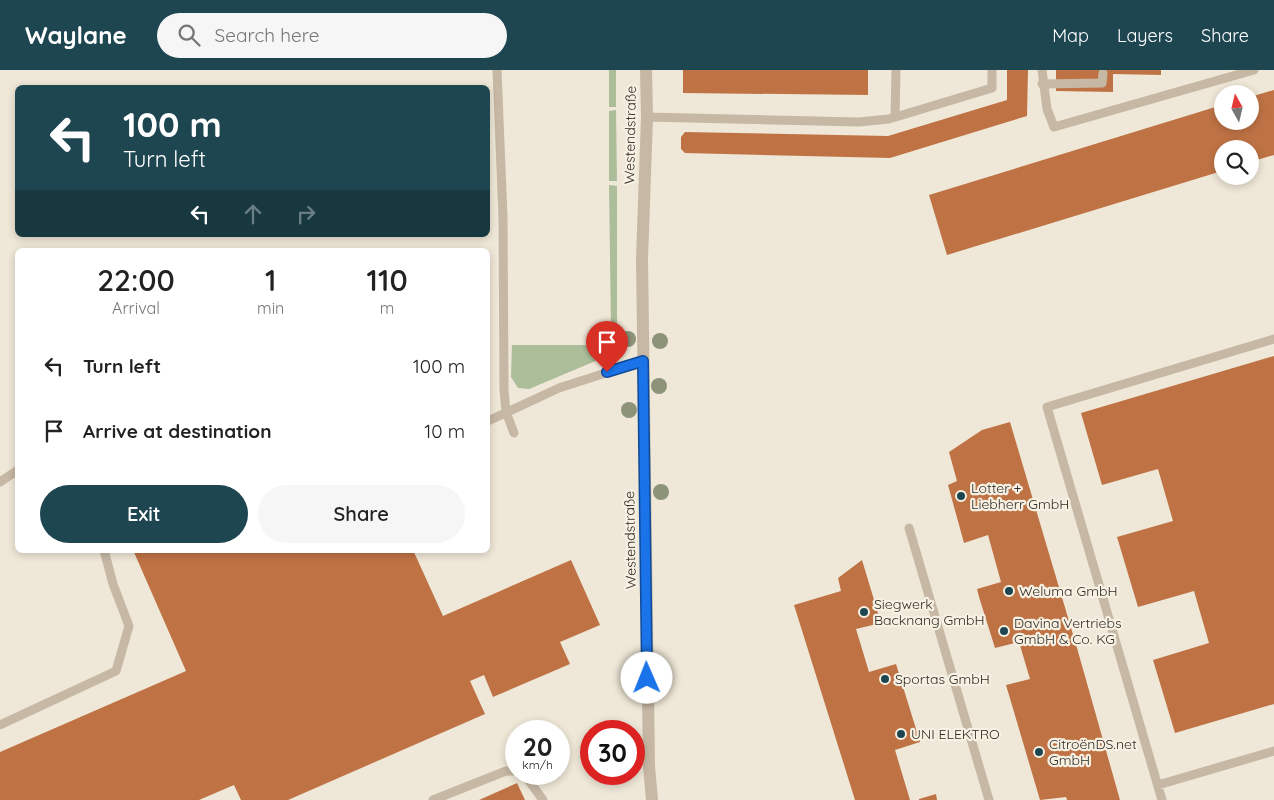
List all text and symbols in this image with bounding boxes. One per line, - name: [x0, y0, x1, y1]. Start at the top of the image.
- search box: [157, 13, 507, 58]
- text: Waylane: [25, 20, 127, 50]
- icon: search: [175, 21, 203, 49]
- text: Search here: [215, 23, 319, 47]
- text: Map: [1052, 24, 1089, 47]
- text: Layers: [1117, 24, 1173, 47]
- text: Share: [1201, 24, 1249, 47]
- north arrow: [1214, 85, 1259, 130]
- map controls: [1214, 85, 1259, 185]
- street label: Westendstraße: [620, 86, 640, 184]
- text: 100 m: [123, 102, 222, 146]
- icon: left: [40, 105, 105, 170]
- button: search: [1214, 140, 1259, 185]
- text: Turn left: [123, 145, 206, 173]
- icon: left: [186, 200, 214, 228]
- icon: ahead: [239, 200, 267, 228]
- icon: right: [292, 200, 320, 228]
- text: 22:00: [97, 261, 175, 299]
- text: 1: [265, 261, 276, 299]
- text: 110: [367, 261, 408, 299]
- text: Arrival: [112, 298, 160, 318]
- text: min: [257, 298, 284, 318]
- text: m: [380, 298, 394, 318]
- pin: [586, 321, 628, 372]
- icon: arrive: [593, 328, 621, 356]
- icon: left: [40, 352, 68, 380]
- text: Turn left: [83, 354, 161, 378]
- text: 100 m: [413, 354, 465, 378]
- icon: arrive: [40, 417, 68, 445]
- text: Arrive at destination: [83, 419, 272, 443]
- text: 10 m: [424, 419, 465, 443]
- place label: Lotter + Liebherr GmbH: [971, 479, 1069, 513]
- button: Exit: [40, 485, 248, 543]
- button: Share: [258, 485, 465, 543]
- marker: Lotter + Liebherr GmbH: [955, 490, 967, 502]
- street label: Westendstraße: [620, 491, 640, 589]
- place label: Weluma GmbH: [1019, 582, 1117, 600]
- marker: Weluma GmbH: [1003, 585, 1015, 597]
- place label: Siegwerk Backnang GmbH: [874, 595, 985, 629]
- marker: Siegwerk Backnang GmbH: [858, 606, 870, 618]
- place label: Davina Vertriebs GmbH & Co. KG: [1014, 614, 1122, 648]
- marker: Davina Vertriebs GmbH & Co. KG: [998, 625, 1010, 637]
- position arrow: [620, 651, 672, 703]
- place label: Sportas GmbH: [895, 670, 990, 688]
- marker: Sportas GmbH: [879, 673, 891, 685]
- speed limit sign: 30: [580, 720, 645, 785]
- place label: UNI ELEKTRO: [911, 725, 1000, 743]
- marker: UNI ELEKTRO: [895, 728, 907, 740]
- text: 20: [523, 731, 552, 762]
- place label: CitroënDS.net GmbH: [1049, 735, 1137, 769]
- marker: CitroënDS.net GmbH: [1033, 746, 1045, 758]
- text: km/h: [522, 757, 553, 772]

